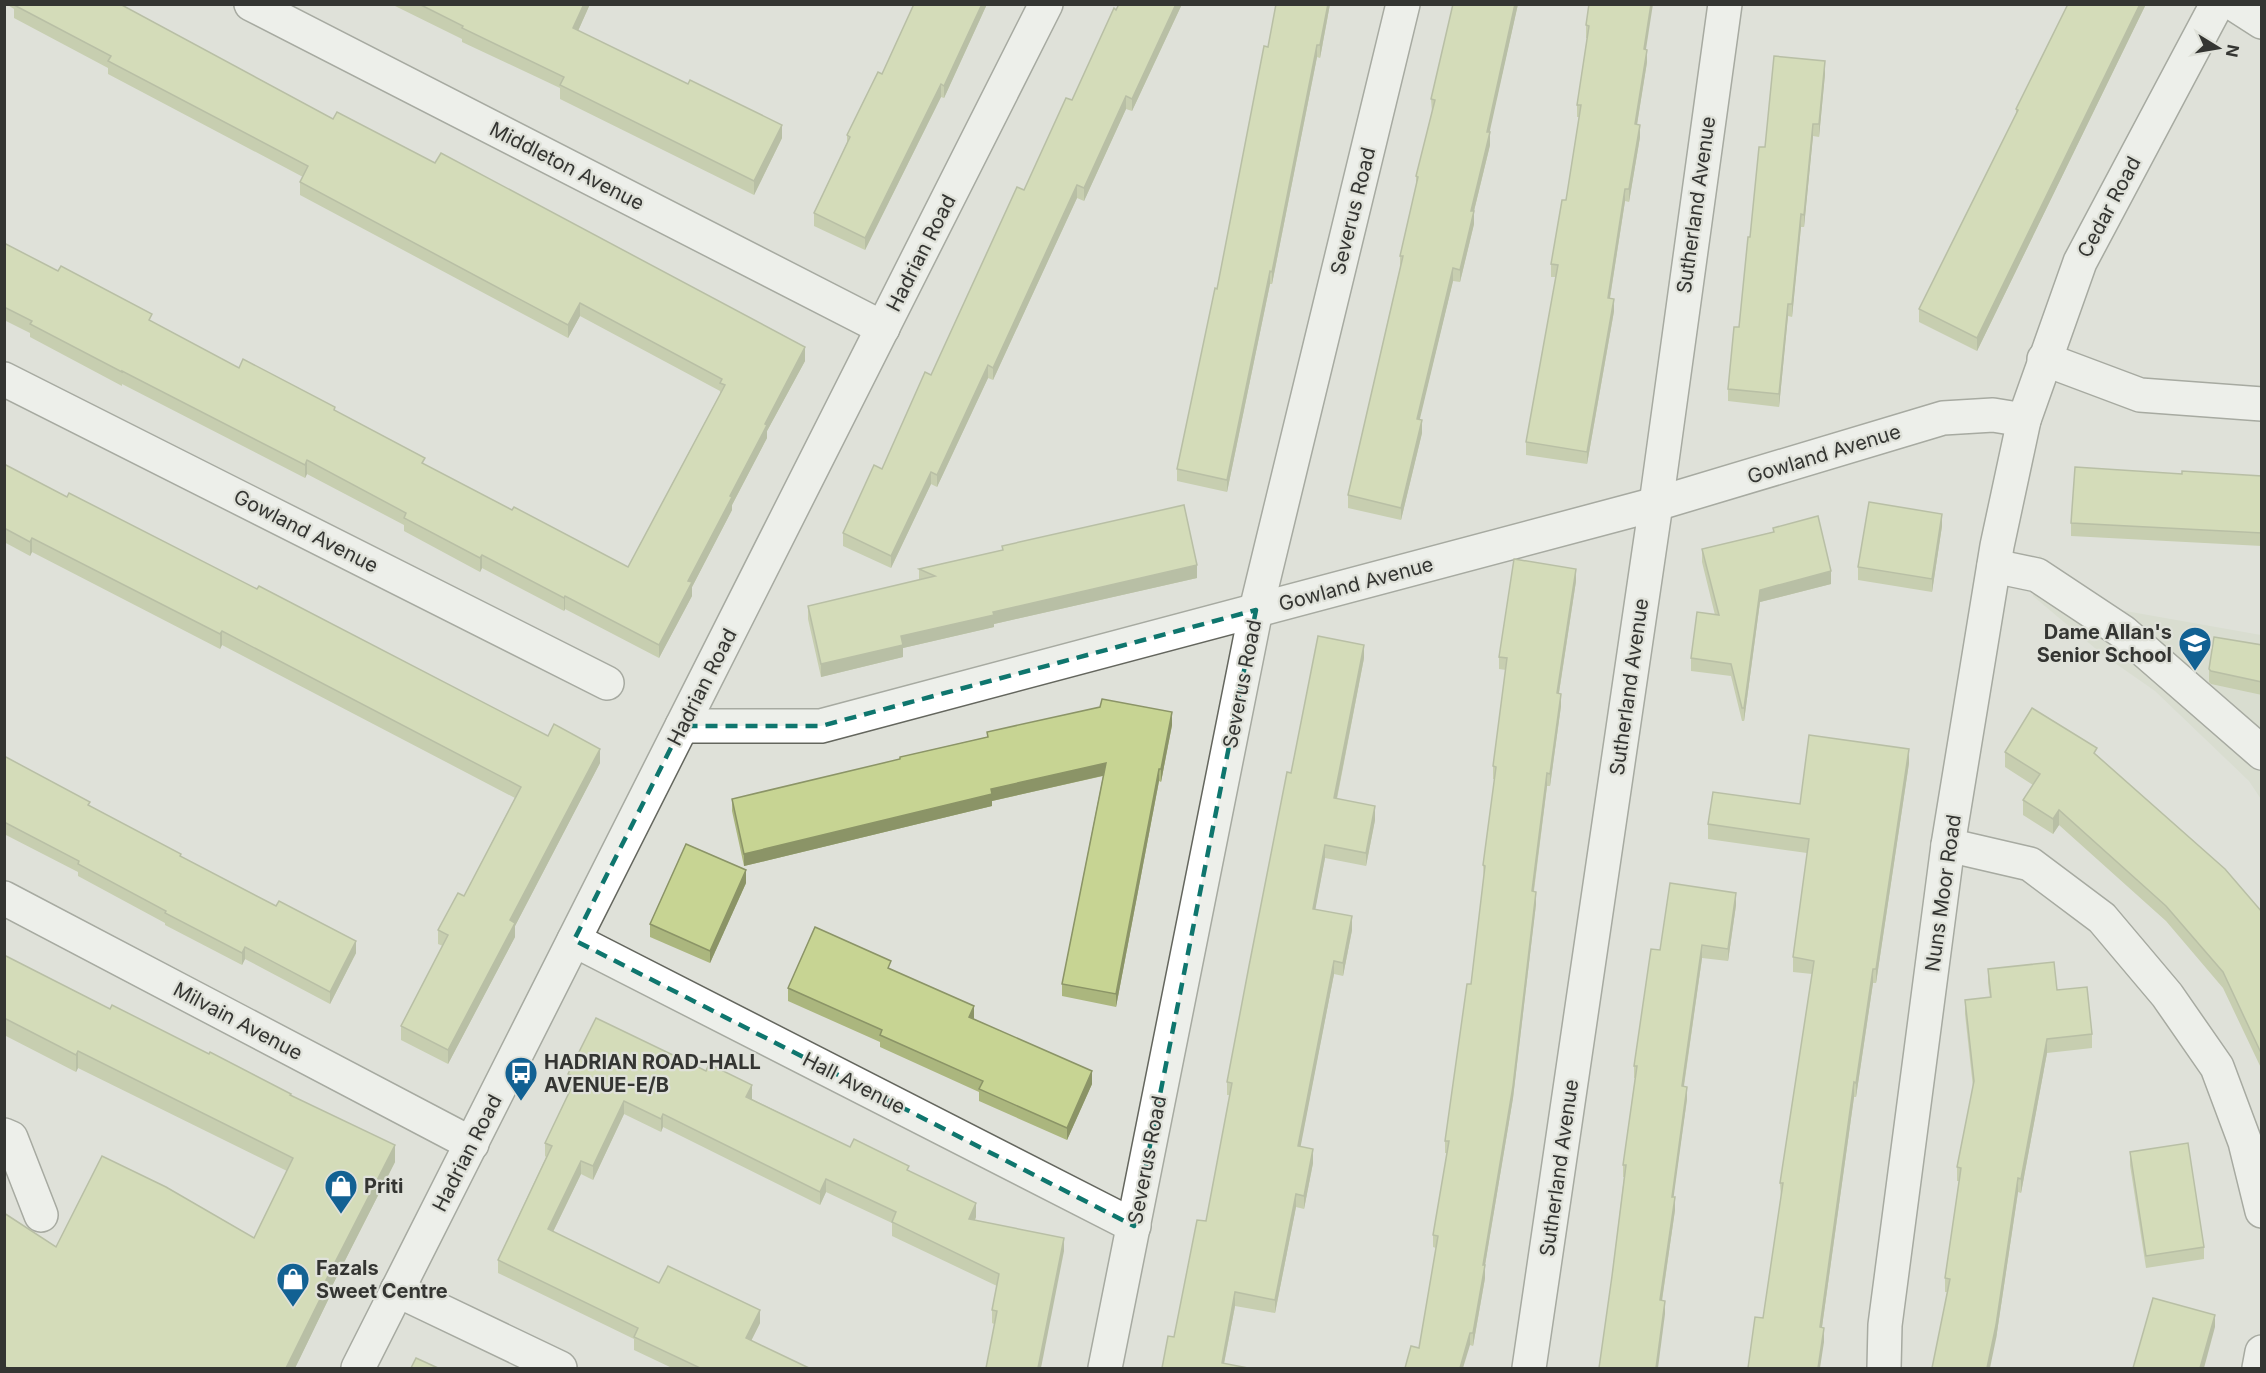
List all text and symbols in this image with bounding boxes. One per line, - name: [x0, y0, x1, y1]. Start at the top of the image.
- north arrow: [2188, 18, 2248, 78]
- text: N: [2222, 43, 2244, 59]
- street label: Sutherland Avenue: [1672, 115, 1720, 295]
- street label: Middleton Avenue: [486, 117, 648, 215]
- street label: Severus Road: [1326, 145, 1380, 277]
- street label: Cedar Road: [2072, 152, 2146, 262]
- street label: Hadrian Road: [881, 191, 961, 315]
- street label: Gowland Avenue: [1744, 419, 1904, 489]
- street label: Gowland Avenue: [230, 484, 382, 578]
- street label: Gowland Avenue: [1276, 552, 1436, 616]
- street label: Sutherland Avenue: [1605, 597, 1653, 777]
- street label: Severus Road: [1218, 618, 1266, 750]
- place label: Dame Allan's Senior School: [2037, 620, 2172, 667]
- street label: Hadrian Road: [662, 625, 742, 749]
- school or university icon: Dame Allan's Senior School: [2177, 625, 2213, 672]
- street label: Nuns Moor Road: [1920, 813, 1966, 973]
- street label: Milvain Avenue: [169, 977, 307, 1065]
- street label: Hall Avenue: [799, 1047, 909, 1119]
- place label: HADRIAN ROAD-HALL AVENUE-E/B: [544, 1050, 761, 1097]
- bus stop icon: HADRIAN ROAD-HALL AVENUE-E/B: [503, 1055, 539, 1102]
- street label: Sutherland Avenue: [1535, 1078, 1583, 1258]
- street label: Hadrian Road: [427, 1091, 507, 1215]
- street label: Severus Road: [1123, 1094, 1171, 1226]
- shop icon: Priti: [323, 1168, 359, 1215]
- place label: Priti: [364, 1174, 403, 1198]
- place label: Fazals Sweet Centre: [316, 1256, 448, 1303]
- shop icon: Fazals Sweet Centre: [275, 1261, 311, 1308]

